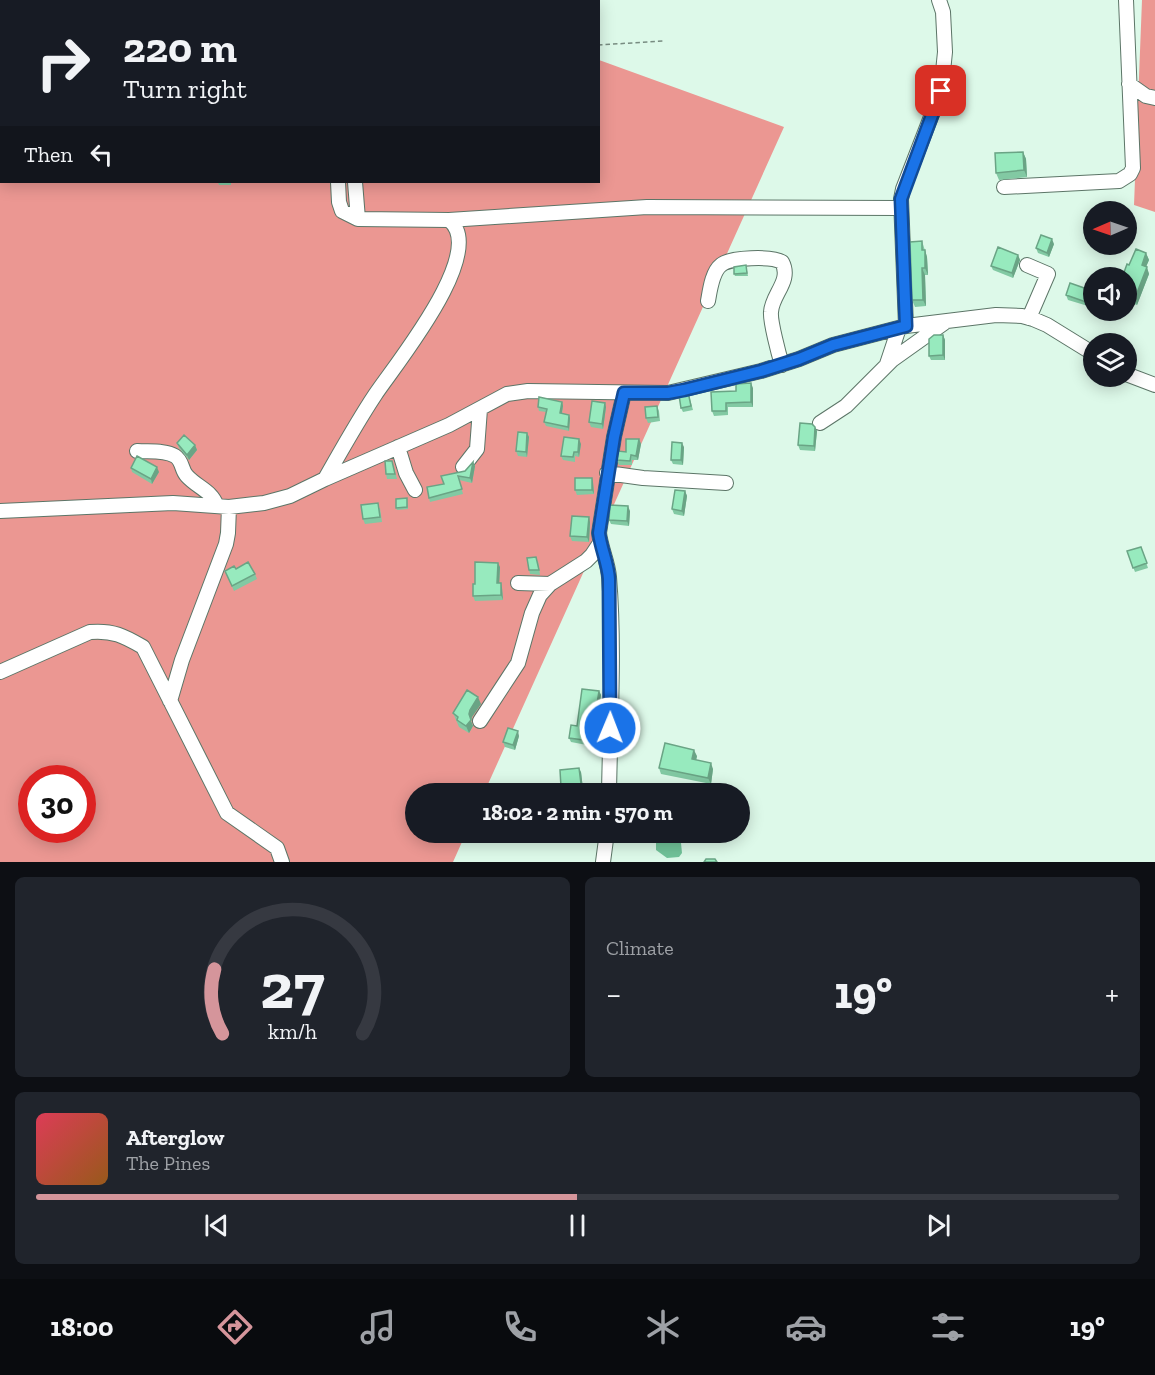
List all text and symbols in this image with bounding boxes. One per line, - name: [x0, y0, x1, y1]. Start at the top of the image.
- text: 220 m: [123, 22, 237, 73]
- icon: right: [24, 24, 102, 102]
- pin: [915, 65, 966, 116]
- text: Turn right: [123, 73, 247, 105]
- icon: arrive: [924, 74, 957, 107]
- icon: left: [85, 138, 118, 171]
- text: Then: [24, 141, 73, 168]
- north arrow: [1083, 201, 1137, 255]
- map controls: [1083, 201, 1137, 387]
- button: sound: [1083, 267, 1137, 321]
- button: layers: [1083, 333, 1137, 387]
- position arrow: [578, 696, 642, 760]
- speed limit sign: 30: [18, 765, 96, 843]
- text: 18:02 · 2 min · 570 m: [482, 799, 673, 826]
- text: Climate: [606, 936, 674, 960]
- text: 27: [260, 949, 325, 1024]
- text: 19°: [834, 966, 892, 1020]
- text: −: [606, 974, 621, 1013]
- text: +: [1105, 974, 1119, 1013]
- text: km/h: [268, 1019, 317, 1044]
- text: Afterglow: [126, 1124, 224, 1151]
- text: The Pines: [126, 1151, 210, 1175]
- icon: previous: [200, 1209, 233, 1242]
- icon: pause: [561, 1209, 594, 1242]
- icon: next: [922, 1209, 955, 1242]
- icon: directions: [214, 1306, 256, 1348]
- icon: music: [357, 1306, 399, 1348]
- icon: phone: [499, 1306, 541, 1348]
- icon: climate: [642, 1306, 684, 1348]
- icon: car: [785, 1306, 827, 1348]
- icon: filters: [927, 1306, 969, 1348]
- text: 18:00: [50, 1311, 114, 1343]
- text: 19°: [1070, 1311, 1105, 1343]

